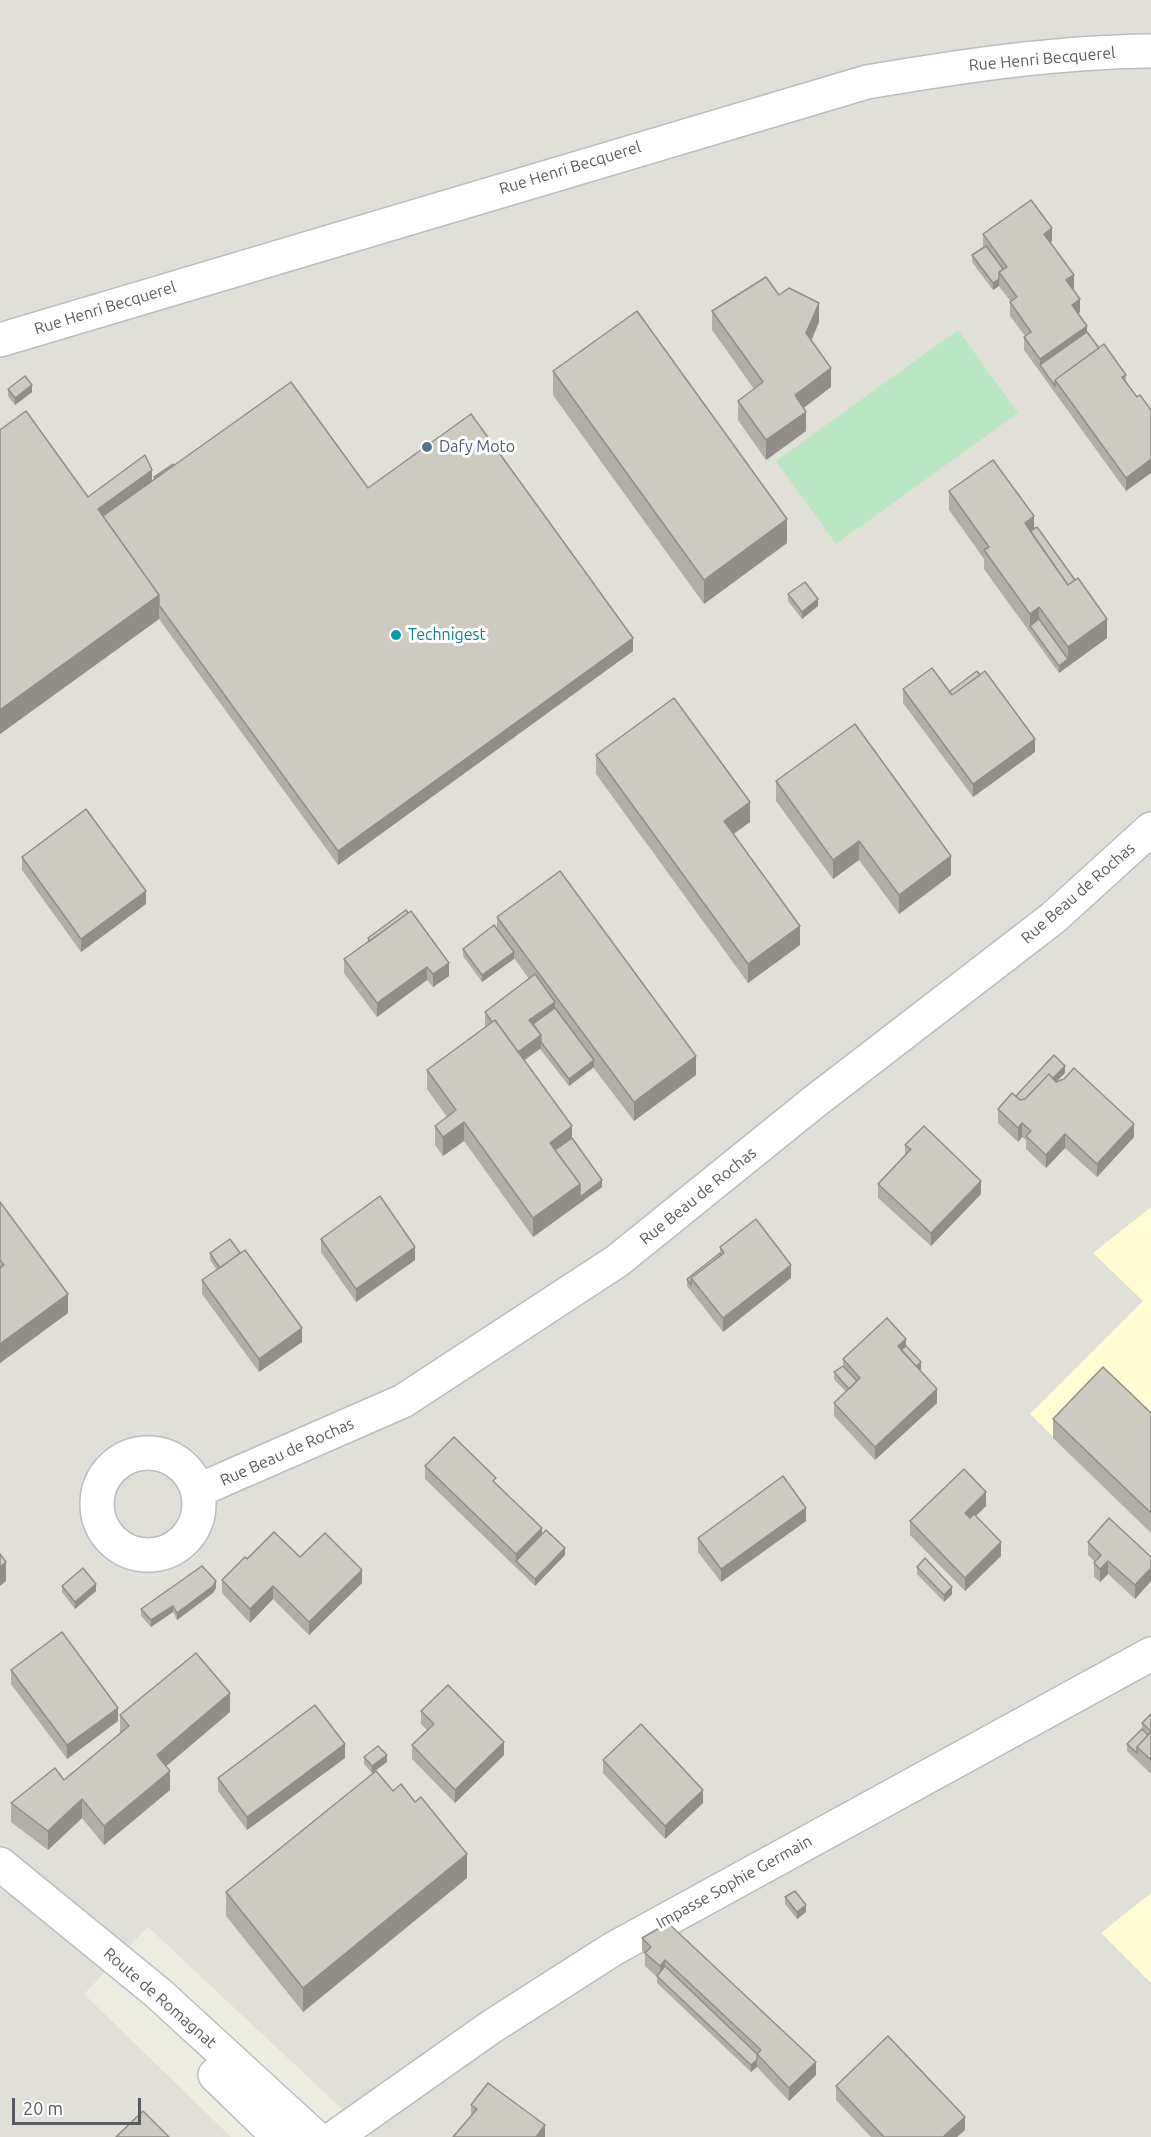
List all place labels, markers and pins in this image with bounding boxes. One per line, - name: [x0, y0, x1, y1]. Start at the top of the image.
- place label: Dafy Moto: [439, 437, 515, 457]
- marker: Dafy Moto: [420, 440, 434, 454]
- place label: Technigest: [408, 625, 486, 645]
- marker: Technigest: [389, 628, 403, 642]

